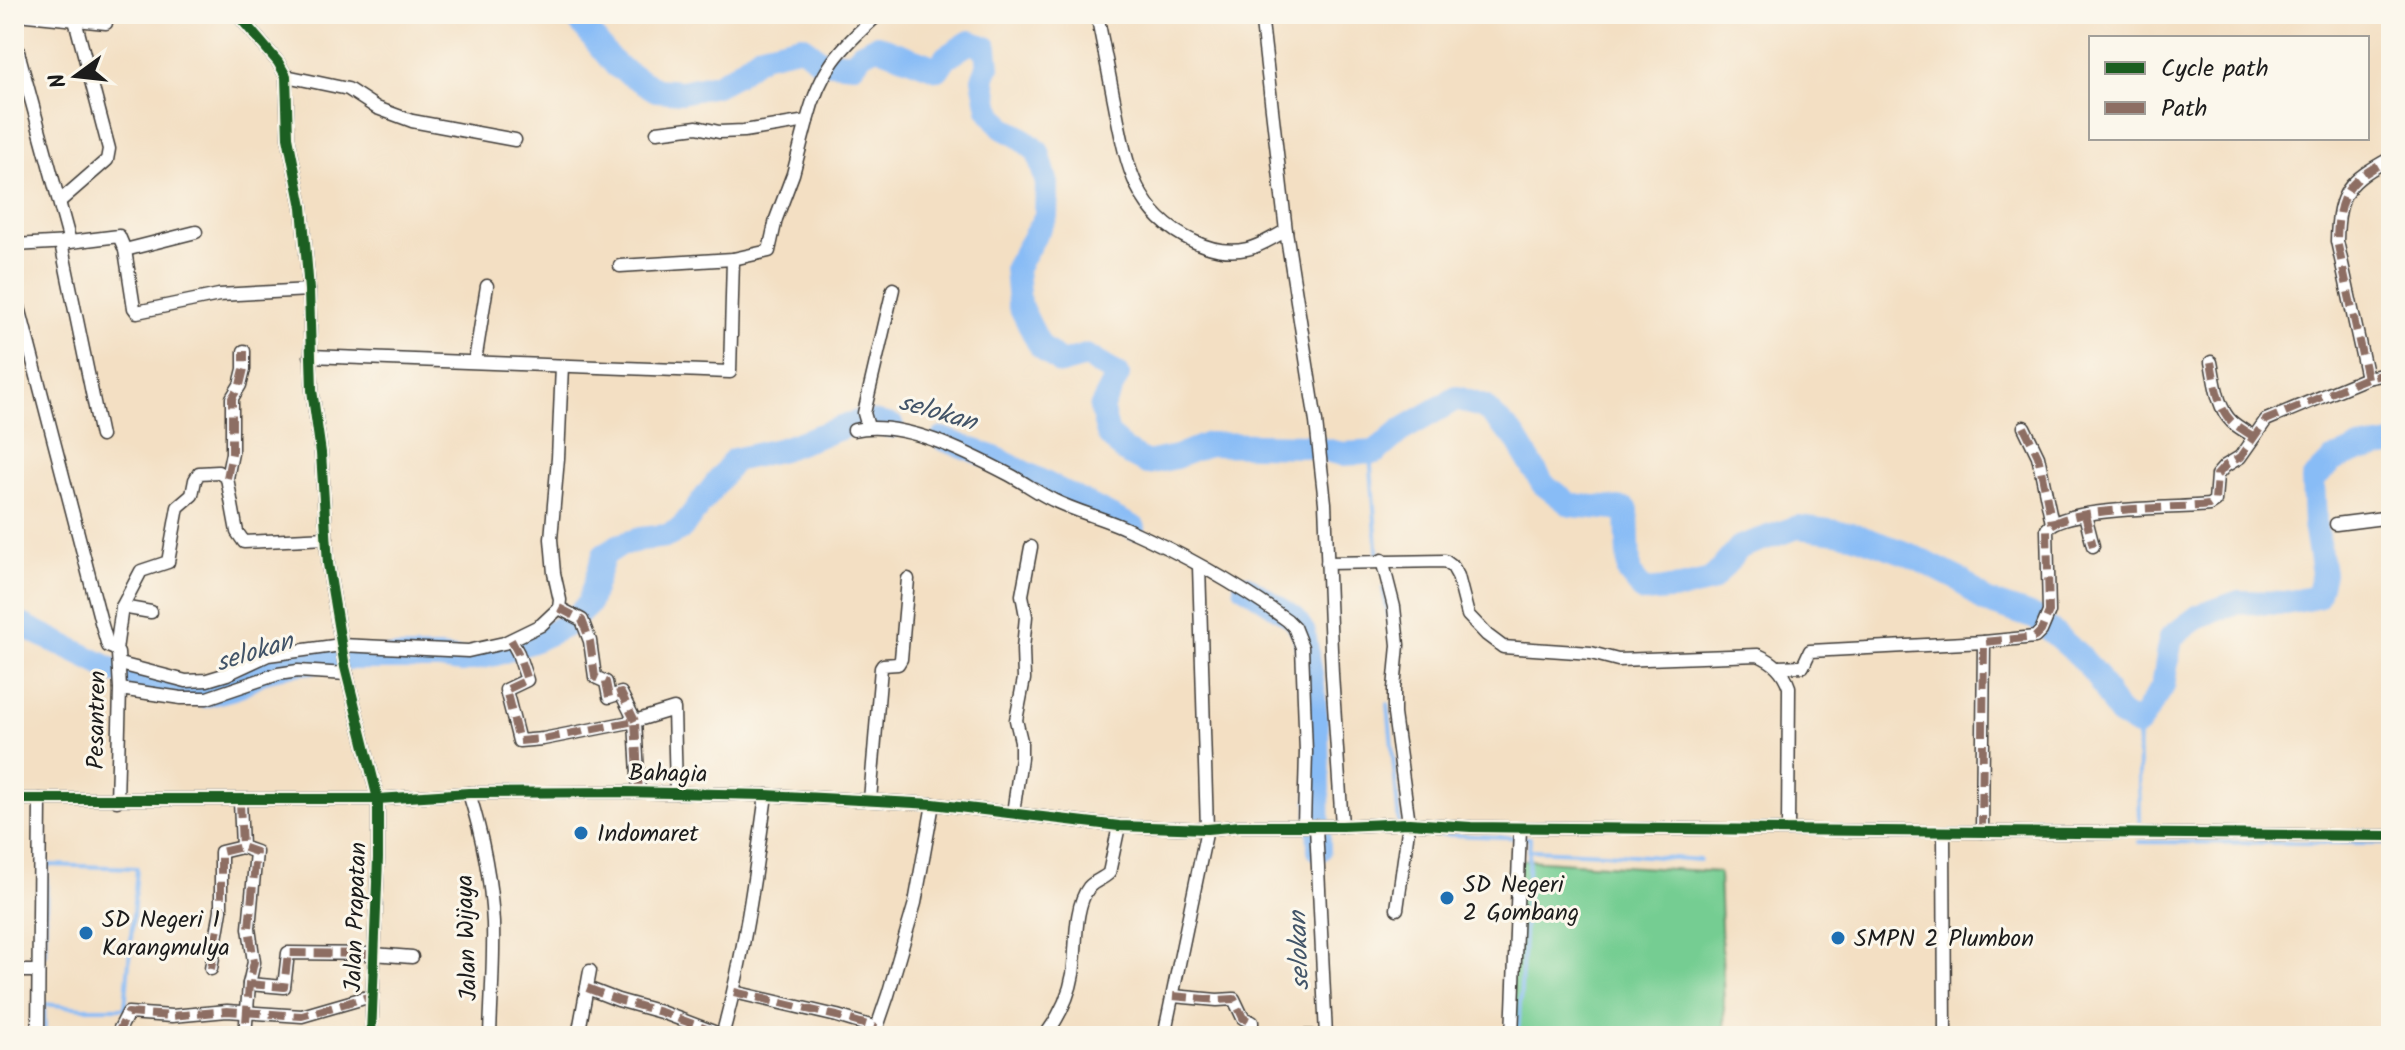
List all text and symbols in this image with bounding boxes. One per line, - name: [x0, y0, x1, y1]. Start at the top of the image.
- north arrow: [36, 36, 116, 116]
- legend: [2089, 36, 2369, 140]
- text: Cycle path: [2161, 50, 2269, 89]
- text: N: [40, 69, 78, 92]
- text: Path: [2161, 90, 2207, 129]
- water label: selokan: [894, 382, 983, 445]
- water label: selokan: [211, 621, 301, 685]
- street label: Pesantren: [77, 670, 118, 770]
- street label: Bahagia: [628, 754, 708, 795]
- place label: Indomaret: [597, 815, 699, 854]
- marker: Indomaret: [572, 824, 590, 842]
- street label: Jalan Prapatan: [334, 841, 379, 993]
- place label: SD Negeri 2 Gombang: [1463, 866, 1579, 933]
- street label: Jalan Wijaya: [446, 874, 489, 1002]
- marker: SD Negeri 2 Gombang: [1438, 889, 1456, 907]
- place label: SD Negeri 1 Karangmulya: [102, 901, 230, 968]
- water label: selokan: [1278, 908, 1322, 991]
- place label: SMPN 2 Plumbon: [1854, 920, 2034, 959]
- marker: SD Negeri 1 Karangmulya: [77, 924, 95, 942]
- marker: SMPN 2 Plumbon: [1829, 929, 1847, 947]

